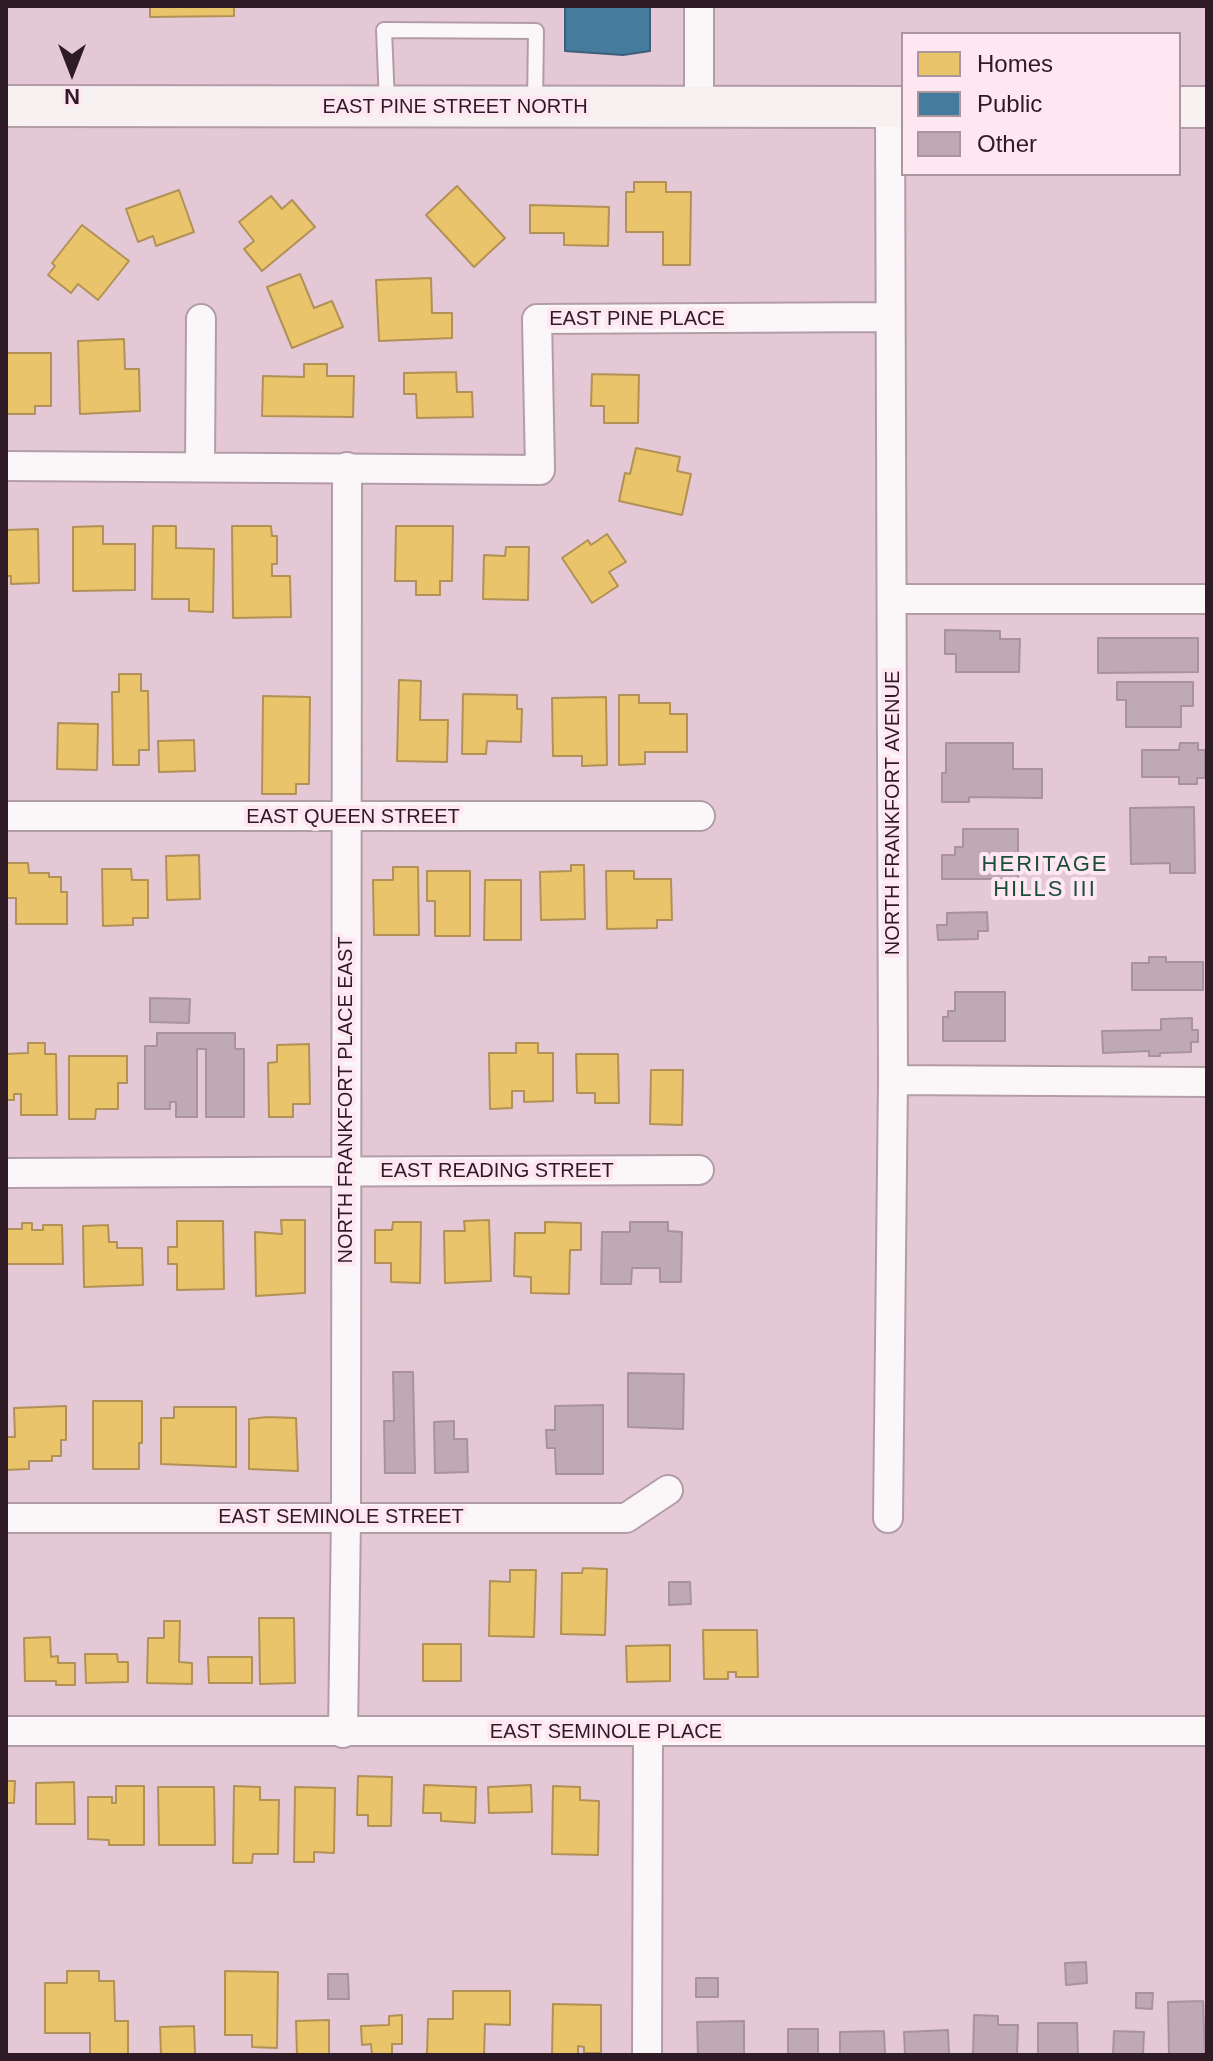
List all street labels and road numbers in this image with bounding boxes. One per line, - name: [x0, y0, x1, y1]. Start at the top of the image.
- street label: EAST PINE STREET NORTH: [322, 95, 588, 119]
- street label: EAST PINE PLACE: [549, 307, 725, 331]
- street label: NORTH FRANKFORT AVENUE: [881, 671, 905, 955]
- street label: EAST QUEEN STREET: [246, 805, 460, 829]
- street label: NORTH FRANKFORT PLACE EAST: [334, 936, 358, 1264]
- street label: EAST READING STREET: [380, 1159, 614, 1183]
- street label: EAST SEMINOLE STREET: [218, 1505, 464, 1529]
- street label: EAST SEMINOLE PLACE: [490, 1720, 722, 1744]

